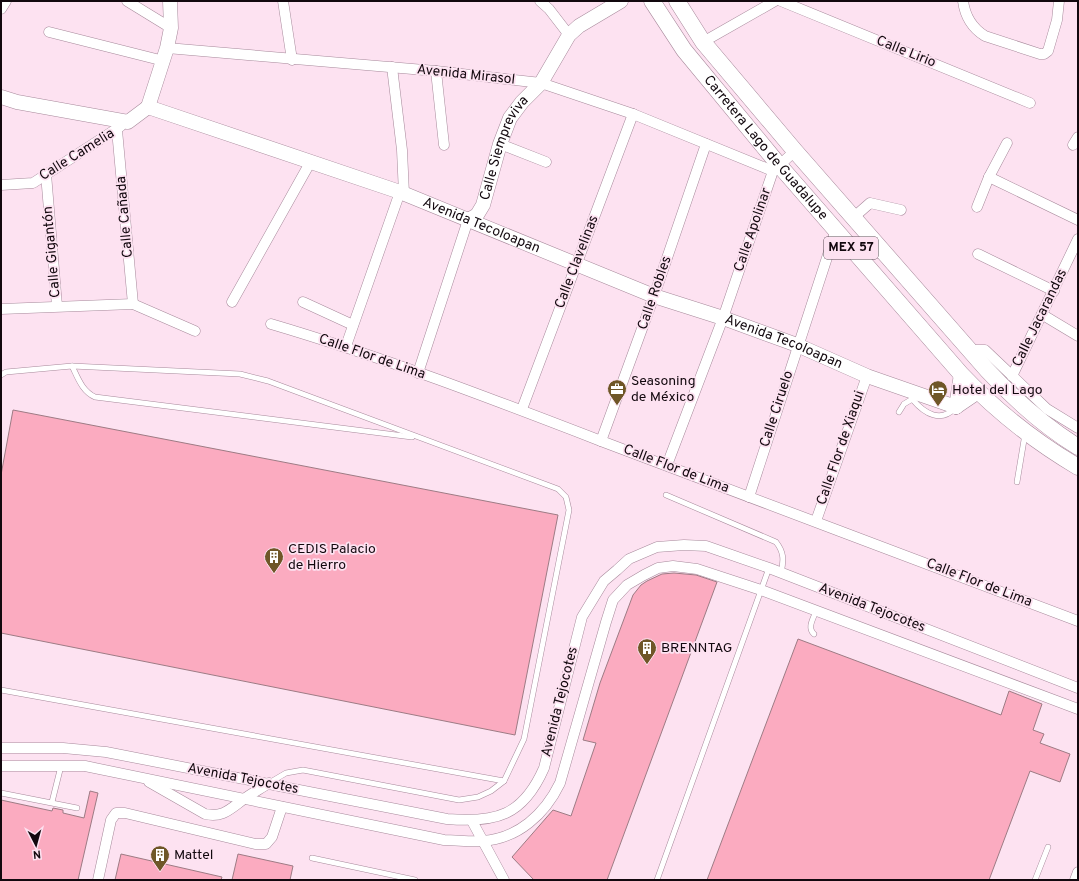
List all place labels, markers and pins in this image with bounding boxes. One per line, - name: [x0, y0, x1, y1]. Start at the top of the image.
- place label: Seasoning de México: [631, 373, 696, 406]
- office icon: Seasoning de México: [606, 378, 628, 406]
- hotel icon: Hotel del Lago: [927, 379, 949, 407]
- place label: Hotel del Lago: [952, 382, 1043, 399]
- place label: CEDIS Palacio de Hierro: [288, 541, 376, 574]
- building icon: CEDIS Palacio de Hierro: [263, 546, 285, 574]
- building icon: BRENNTAG: [636, 637, 658, 665]
- place label: BRENNTAG: [661, 640, 733, 657]
- building icon: Mattel: [149, 844, 171, 872]
- place label: Mattel: [174, 847, 213, 864]

